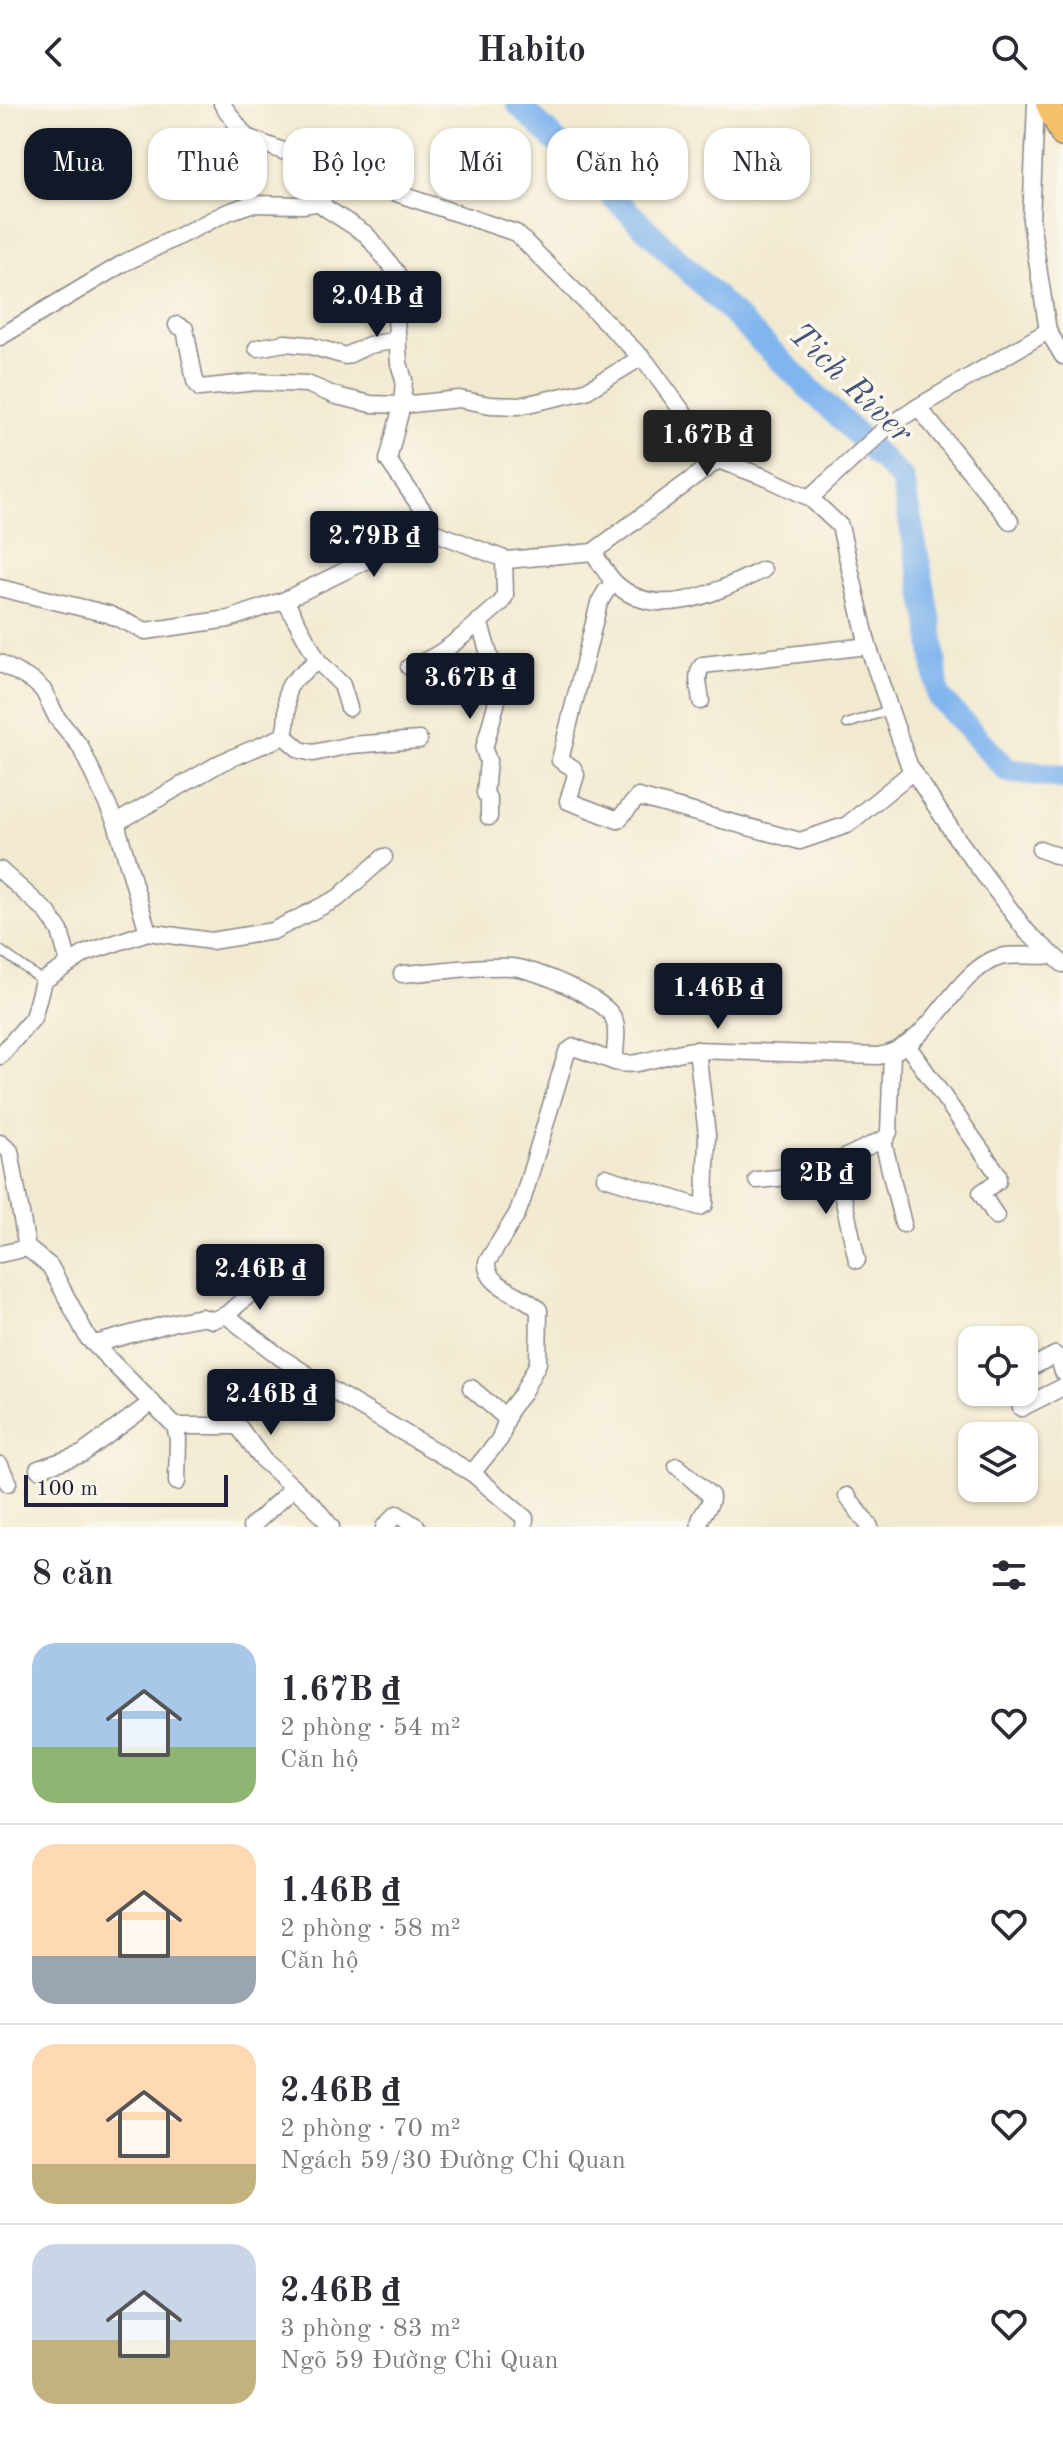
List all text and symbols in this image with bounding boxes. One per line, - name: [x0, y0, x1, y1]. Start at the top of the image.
- icon: back: [32, 30, 76, 74]
- icon: search: [987, 30, 1031, 74]
- text: Habito: [477, 34, 586, 70]
- chip: Mua: [24, 128, 132, 200]
- chip: Thuê: [148, 128, 267, 200]
- chip: Bộ lọc: [283, 128, 414, 200]
- chip: Mới: [430, 128, 531, 200]
- chip: Căn hộ: [547, 128, 688, 200]
- chip: Nhà: [704, 128, 810, 200]
- pin: 2.04B ₫: [303, 271, 451, 339]
- text: 2.04B ₫: [331, 284, 423, 310]
- water label: Tich River: [782, 318, 919, 452]
- pin: 1.67B ₫: [633, 410, 781, 478]
- text: 1.67B ₫: [661, 423, 753, 449]
- pin: 2.79B ₫: [300, 511, 448, 579]
- text: 2.79B ₫: [328, 524, 420, 550]
- pin: 3.67B ₫: [396, 653, 544, 721]
- text: 3.67B ₫: [424, 666, 516, 692]
- pin: 1.46B ₫: [644, 963, 792, 1031]
- text: 1.46B ₫: [672, 976, 764, 1002]
- pin: 2B ₫: [779, 1148, 873, 1216]
- text: 2B ₫: [799, 1161, 853, 1187]
- pin: 2.46B ₫: [186, 1244, 334, 1312]
- text: 2.46B ₫: [214, 1257, 306, 1283]
- map controls: [958, 1326, 1038, 1502]
- button: locate: [958, 1326, 1038, 1406]
- pin: 2.46B ₫: [197, 1369, 345, 1437]
- text: 2.46B ₫: [225, 1382, 317, 1408]
- button: layers: [958, 1422, 1038, 1502]
- scale bar: [24, 1471, 228, 1507]
- text: 100 m: [36, 1478, 98, 1500]
- icon: filters: [987, 1553, 1031, 1597]
- text: 8 căn: [32, 1558, 113, 1592]
- text: 1.67B ₫: [280, 1674, 400, 1708]
- icon: home: [96, 1675, 192, 1771]
- icon: heart: [987, 1701, 1031, 1745]
- text: 2 phòng · 54 m²: [280, 1715, 461, 1741]
- text: Căn hộ: [280, 1747, 359, 1773]
- text: 1.46B ₫: [280, 1875, 400, 1909]
- icon: home: [96, 1876, 192, 1972]
- icon: heart: [987, 1902, 1031, 1946]
- text: 2 phòng · 58 m²: [280, 1916, 461, 1942]
- text: Căn hộ: [280, 1948, 359, 1974]
- text: 2.46B ₫: [280, 2075, 400, 2109]
- icon: home: [96, 2076, 192, 2172]
- icon: heart: [987, 2102, 1031, 2146]
- text: 2 phòng · 70 m²: [280, 2116, 461, 2142]
- text: Ngách 59/30 Đường Chi Quan: [280, 2148, 626, 2174]
- text: 2.46B ₫: [280, 2275, 400, 2309]
- icon: home: [96, 2276, 192, 2372]
- icon: heart: [987, 2302, 1031, 2346]
- text: 3 phòng · 83 m²: [280, 2316, 461, 2342]
- text: Ngõ 59 Đường Chi Quan: [280, 2348, 559, 2374]

